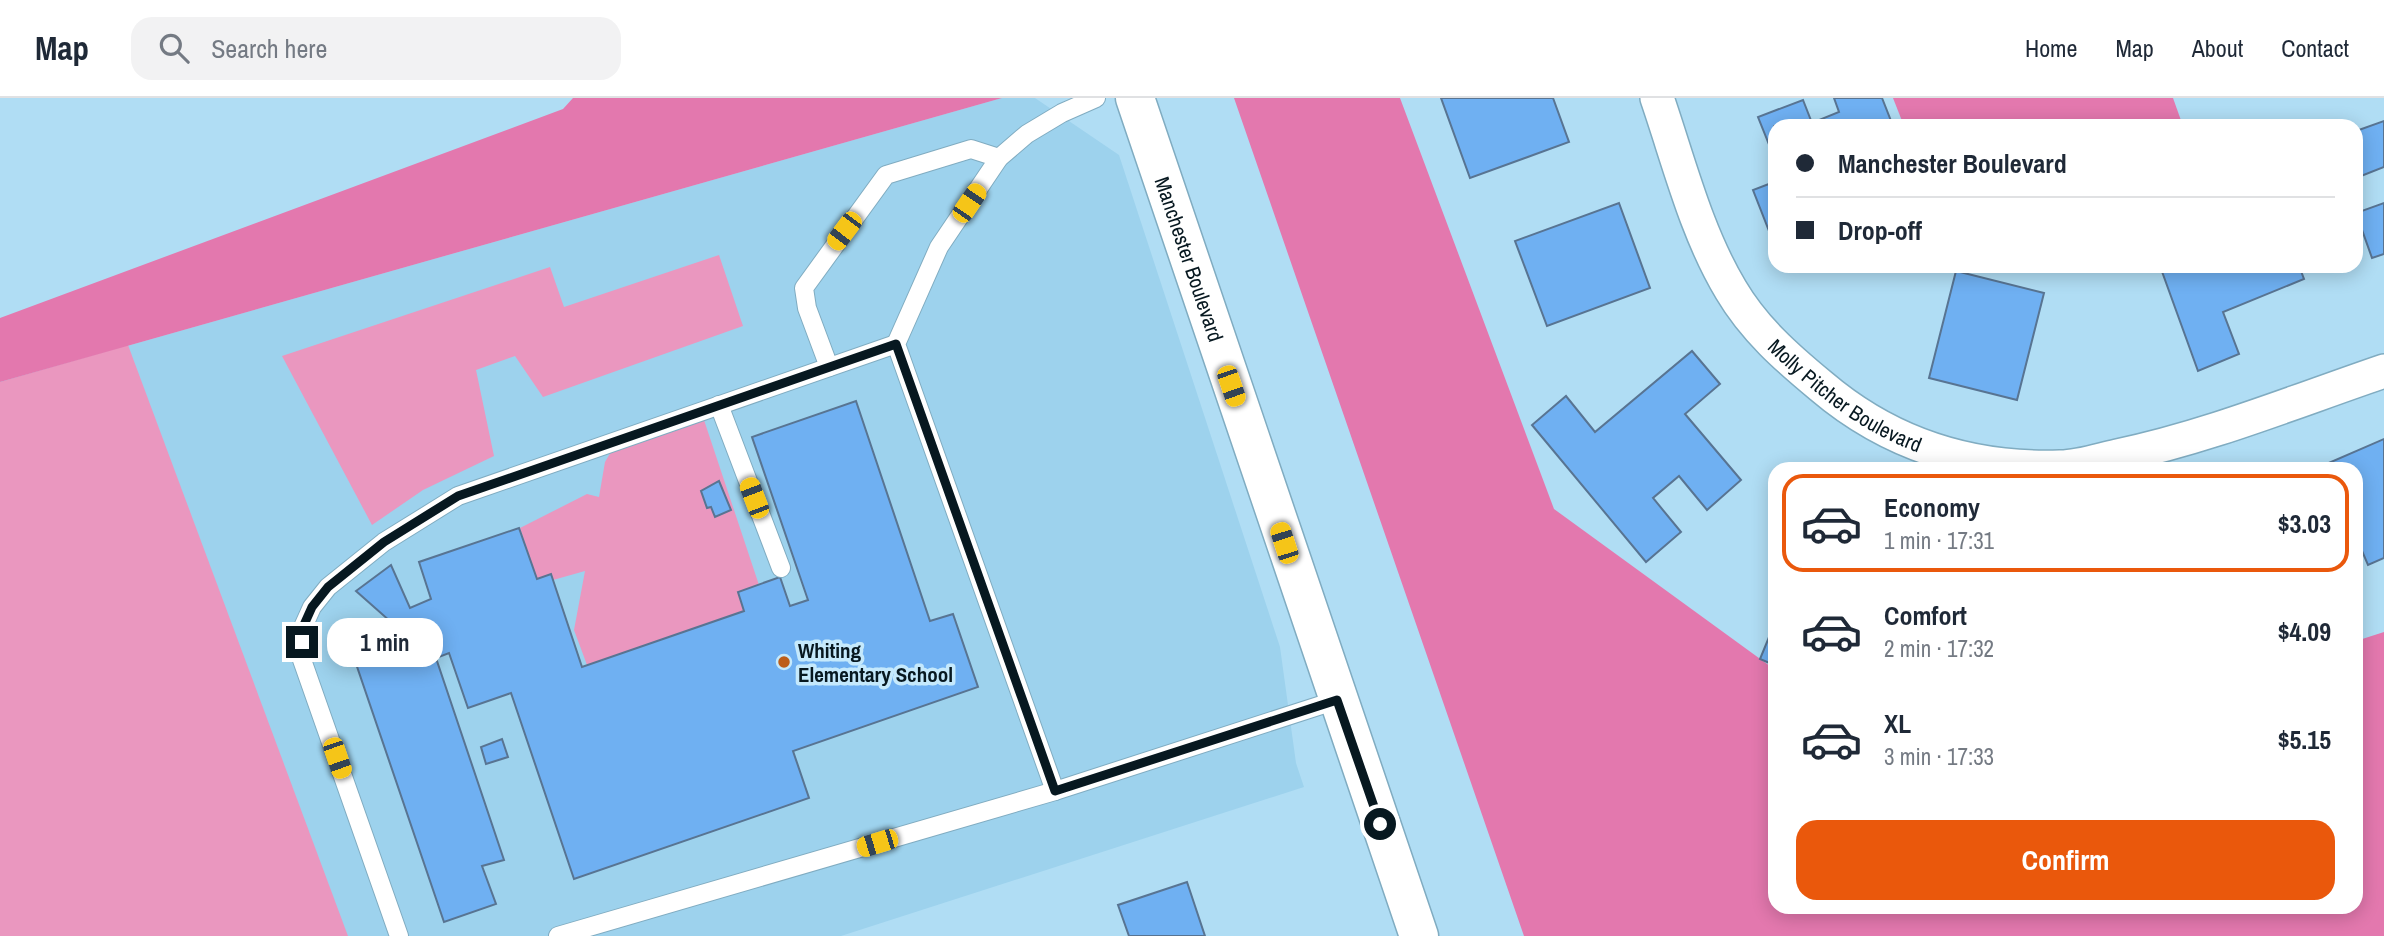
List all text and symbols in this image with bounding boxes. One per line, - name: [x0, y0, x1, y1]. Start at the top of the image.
- search box: [131, 17, 621, 80]
- text: Map: [35, 26, 89, 70]
- icon: search: [155, 29, 193, 67]
- text: Search here: [211, 31, 327, 66]
- text: Home: [2025, 32, 2077, 64]
- text: Map: [2115, 32, 2154, 64]
- text: About: [2192, 32, 2243, 64]
- text: Contact: [2281, 32, 2349, 64]
- text: Manchester Boulevard: [1838, 146, 2067, 181]
- street label: Manchester Boulevard: [1148, 173, 1231, 345]
- car: [949, 180, 990, 226]
- car: [823, 208, 866, 254]
- text: Drop-off: [1838, 213, 1922, 248]
- street label: Molly Pitcher Boulevard: [1762, 332, 1926, 459]
- car: [1215, 363, 1248, 409]
- car: [737, 475, 772, 521]
- text: Economy: [1884, 490, 1980, 525]
- icon: car: [1800, 492, 1863, 555]
- text: $3.03: [2278, 506, 2331, 541]
- car: [1268, 520, 1301, 566]
- text: 1 min · 17:31: [1884, 525, 1994, 556]
- text: Comfort: [1884, 598, 1967, 633]
- icon: car: [1800, 600, 1863, 663]
- text: $4.09: [2278, 614, 2331, 649]
- callout: 1 min: [326, 618, 442, 666]
- route end: [286, 626, 318, 658]
- text: 1 min: [360, 627, 410, 658]
- text: 2 min · 17:32: [1884, 633, 1994, 664]
- place label: Whiting Elementary School: [798, 636, 953, 689]
- marker: Whiting Elementary School: [776, 654, 792, 670]
- text: XL: [1884, 706, 1911, 741]
- icon: car: [1800, 708, 1863, 771]
- text: $5.15: [2278, 722, 2331, 757]
- car: [321, 735, 354, 781]
- text: 3 min · 17:33: [1884, 741, 1994, 772]
- route start: [1364, 808, 1396, 840]
- button: Confirm: [1796, 820, 2335, 900]
- car: [854, 827, 901, 859]

